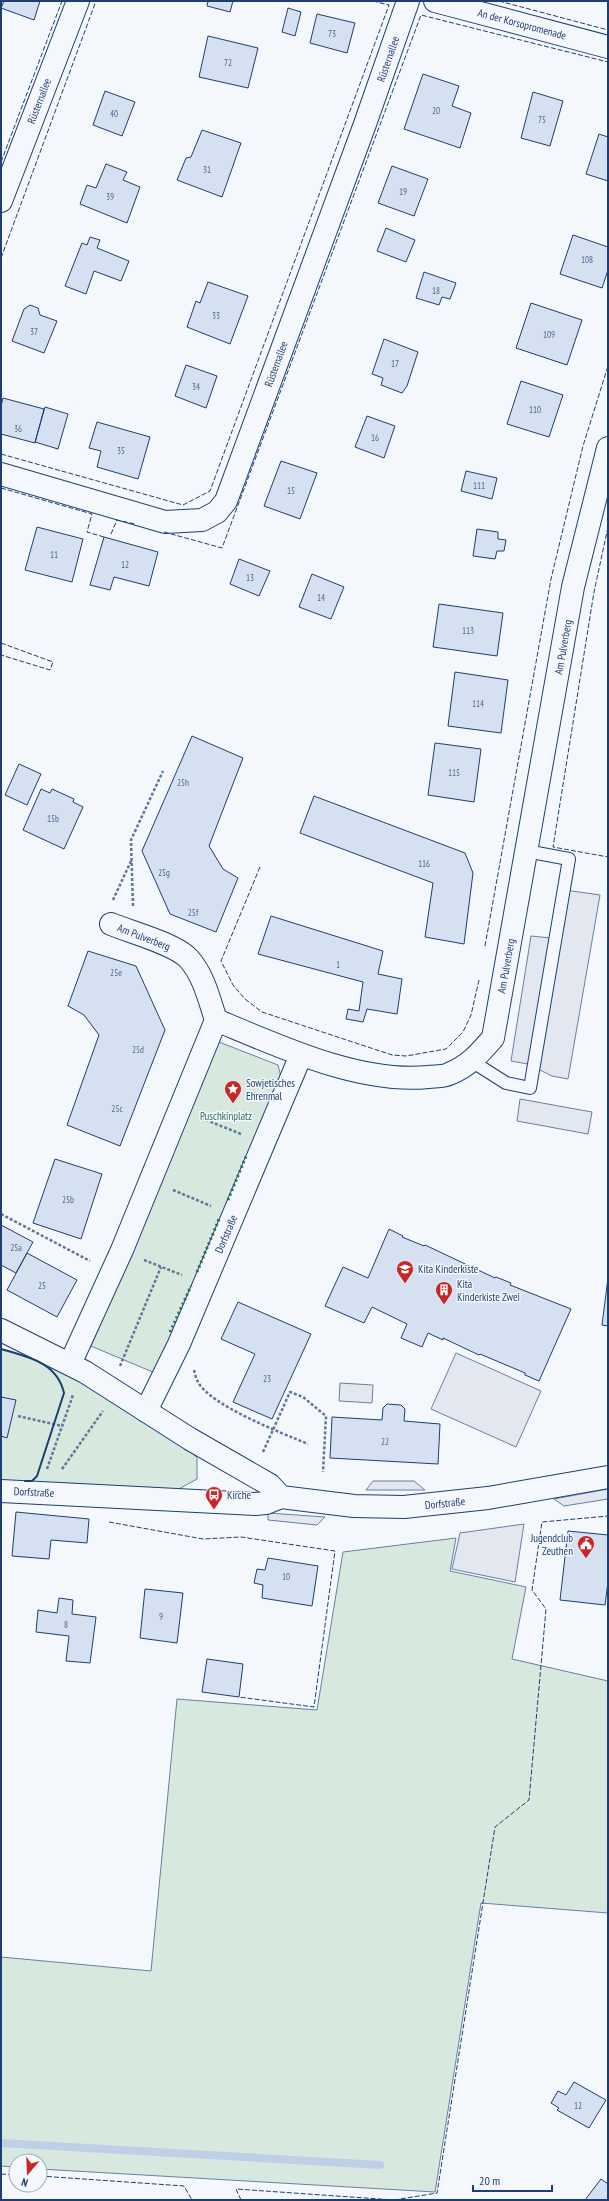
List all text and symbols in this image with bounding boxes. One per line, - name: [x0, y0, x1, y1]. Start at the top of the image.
- street label: An der Korsopromenade: [476, 5, 568, 43]
- house number: 73: [328, 28, 336, 39]
- street label: Rüsternallee: [374, 34, 403, 84]
- house number: 72: [224, 57, 232, 68]
- street label: Rüsternallee: [24, 76, 54, 126]
- house number: 20: [432, 105, 440, 116]
- house number: 40: [110, 108, 118, 119]
- house number: 75: [538, 114, 546, 125]
- house number: 31: [203, 164, 211, 175]
- house number: 19: [399, 186, 407, 197]
- house number: 39: [106, 191, 114, 202]
- house number: 108: [581, 254, 593, 265]
- house number: 18: [432, 285, 440, 296]
- house number: 33: [212, 310, 220, 321]
- house number: 37: [30, 326, 38, 337]
- house number: 109: [543, 329, 555, 340]
- street label: Rüsternallee: [261, 339, 291, 389]
- house number: 17: [391, 358, 399, 369]
- house number: 34: [192, 381, 200, 392]
- house number: 110: [529, 404, 541, 415]
- house number: 36: [14, 423, 22, 434]
- house number: 16: [371, 432, 379, 443]
- house number: 35: [117, 445, 125, 456]
- house number: 111: [473, 480, 485, 491]
- house number: 15: [287, 485, 295, 496]
- house number: 11: [50, 549, 58, 560]
- house number: 12: [121, 559, 129, 570]
- house number: 13: [246, 572, 254, 583]
- house number: 14: [317, 592, 325, 603]
- street label: Am Pulverberg: [551, 618, 575, 676]
- house number: 113: [462, 625, 474, 636]
- house number: 114: [472, 698, 484, 709]
- house number: 115: [448, 767, 460, 778]
- house number: 25h: [177, 777, 189, 788]
- house number: 15b: [47, 813, 59, 824]
- house number: 116: [418, 858, 430, 869]
- house number: 25g: [158, 867, 170, 878]
- house number: 25f: [188, 907, 199, 918]
- street label: Am Pulverberg: [116, 921, 173, 954]
- street label: Am Pulverberg: [494, 937, 518, 995]
- house number: 1: [336, 959, 340, 970]
- house number: 25e: [110, 967, 122, 978]
- house number: 25d: [132, 1044, 144, 1055]
- place label: Sowjetisches Ehrenmal: [246, 1076, 295, 1103]
- place icon: Sowjetisches Ehrenmal: [223, 1079, 243, 1104]
- house number: 25c: [111, 1103, 123, 1114]
- park label: Puschkinplatz: [200, 1109, 252, 1123]
- house number: 25b: [62, 1194, 74, 1205]
- street label: Dorfstraße: [212, 1212, 241, 1255]
- house number: 25a: [10, 1242, 22, 1253]
- school or university icon: Kita Kinderkiste: [395, 1259, 415, 1284]
- place label: Kita Kinderkiste: [418, 1262, 479, 1276]
- place label: Kita Kinderkiste Zwei: [457, 1277, 520, 1304]
- house number: 25: [38, 1280, 46, 1291]
- building icon: Kita Kinderkiste Zwei: [434, 1280, 454, 1305]
- house number: 23: [263, 1373, 271, 1384]
- house number: 22: [381, 1436, 389, 1447]
- street label: Dorfstraße: [13, 1484, 55, 1500]
- bus stop icon: Kirche: [204, 1485, 224, 1510]
- place label: Kirche: [227, 1488, 252, 1502]
- street label: Dorfstraße: [424, 1494, 466, 1512]
- place label: Jugendclub Zeuthen: [530, 1531, 573, 1558]
- public building icon: Jugendclub Zeuthen: [576, 1534, 596, 1559]
- house number: 10: [282, 1571, 290, 1582]
- house number: 9: [159, 1611, 163, 1622]
- house number: 8: [64, 1619, 68, 1630]
- house number: 12: [574, 2100, 582, 2111]
- north arrow: [8, 2153, 48, 2193]
- scale bar: [473, 2167, 552, 2193]
- text: 20 m: [479, 2173, 500, 2188]
- text: N: [20, 2175, 30, 2190]

